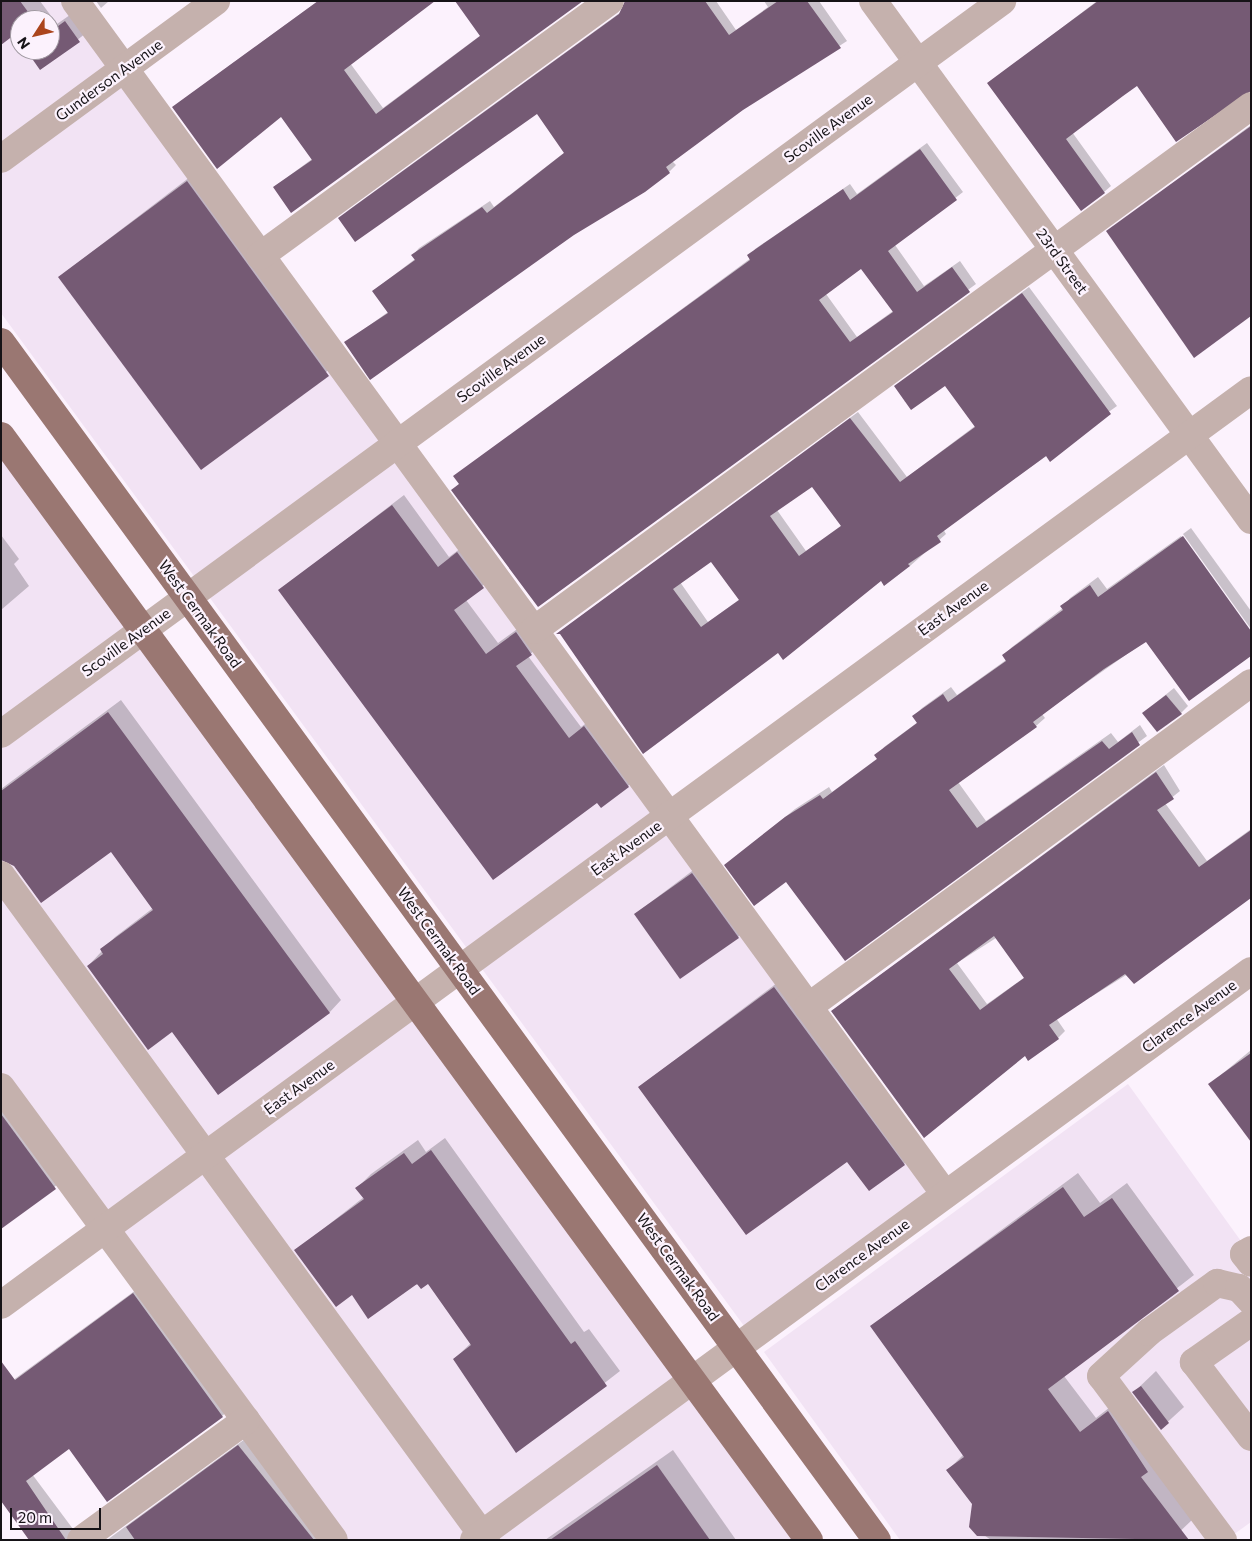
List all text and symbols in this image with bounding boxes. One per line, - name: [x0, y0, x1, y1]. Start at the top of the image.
- north arrow: [10, 10, 60, 60]
- text: N: [13, 34, 33, 52]
- street label: Gunderson Avenue: [52, 35, 166, 125]
- street label: Scoville Avenue: [780, 90, 876, 166]
- street label: 23rd Street: [1032, 225, 1092, 297]
- street label: Scoville Avenue: [453, 330, 549, 406]
- street label: West Cermak Road: [155, 556, 245, 672]
- street label: East Avenue: [914, 576, 992, 640]
- street label: Scoville Avenue: [78, 604, 174, 680]
- street label: East Avenue: [587, 816, 665, 880]
- street label: West Cermak Road: [394, 883, 484, 999]
- street label: Clarence Avenue: [1138, 976, 1240, 1056]
- street label: East Avenue: [260, 1055, 338, 1119]
- street label: West Cermak Road: [633, 1209, 723, 1325]
- street label: Clarence Avenue: [811, 1215, 913, 1295]
- scale bar: [12, 1498, 104, 1530]
- text: 20 m: [18, 1508, 52, 1526]

